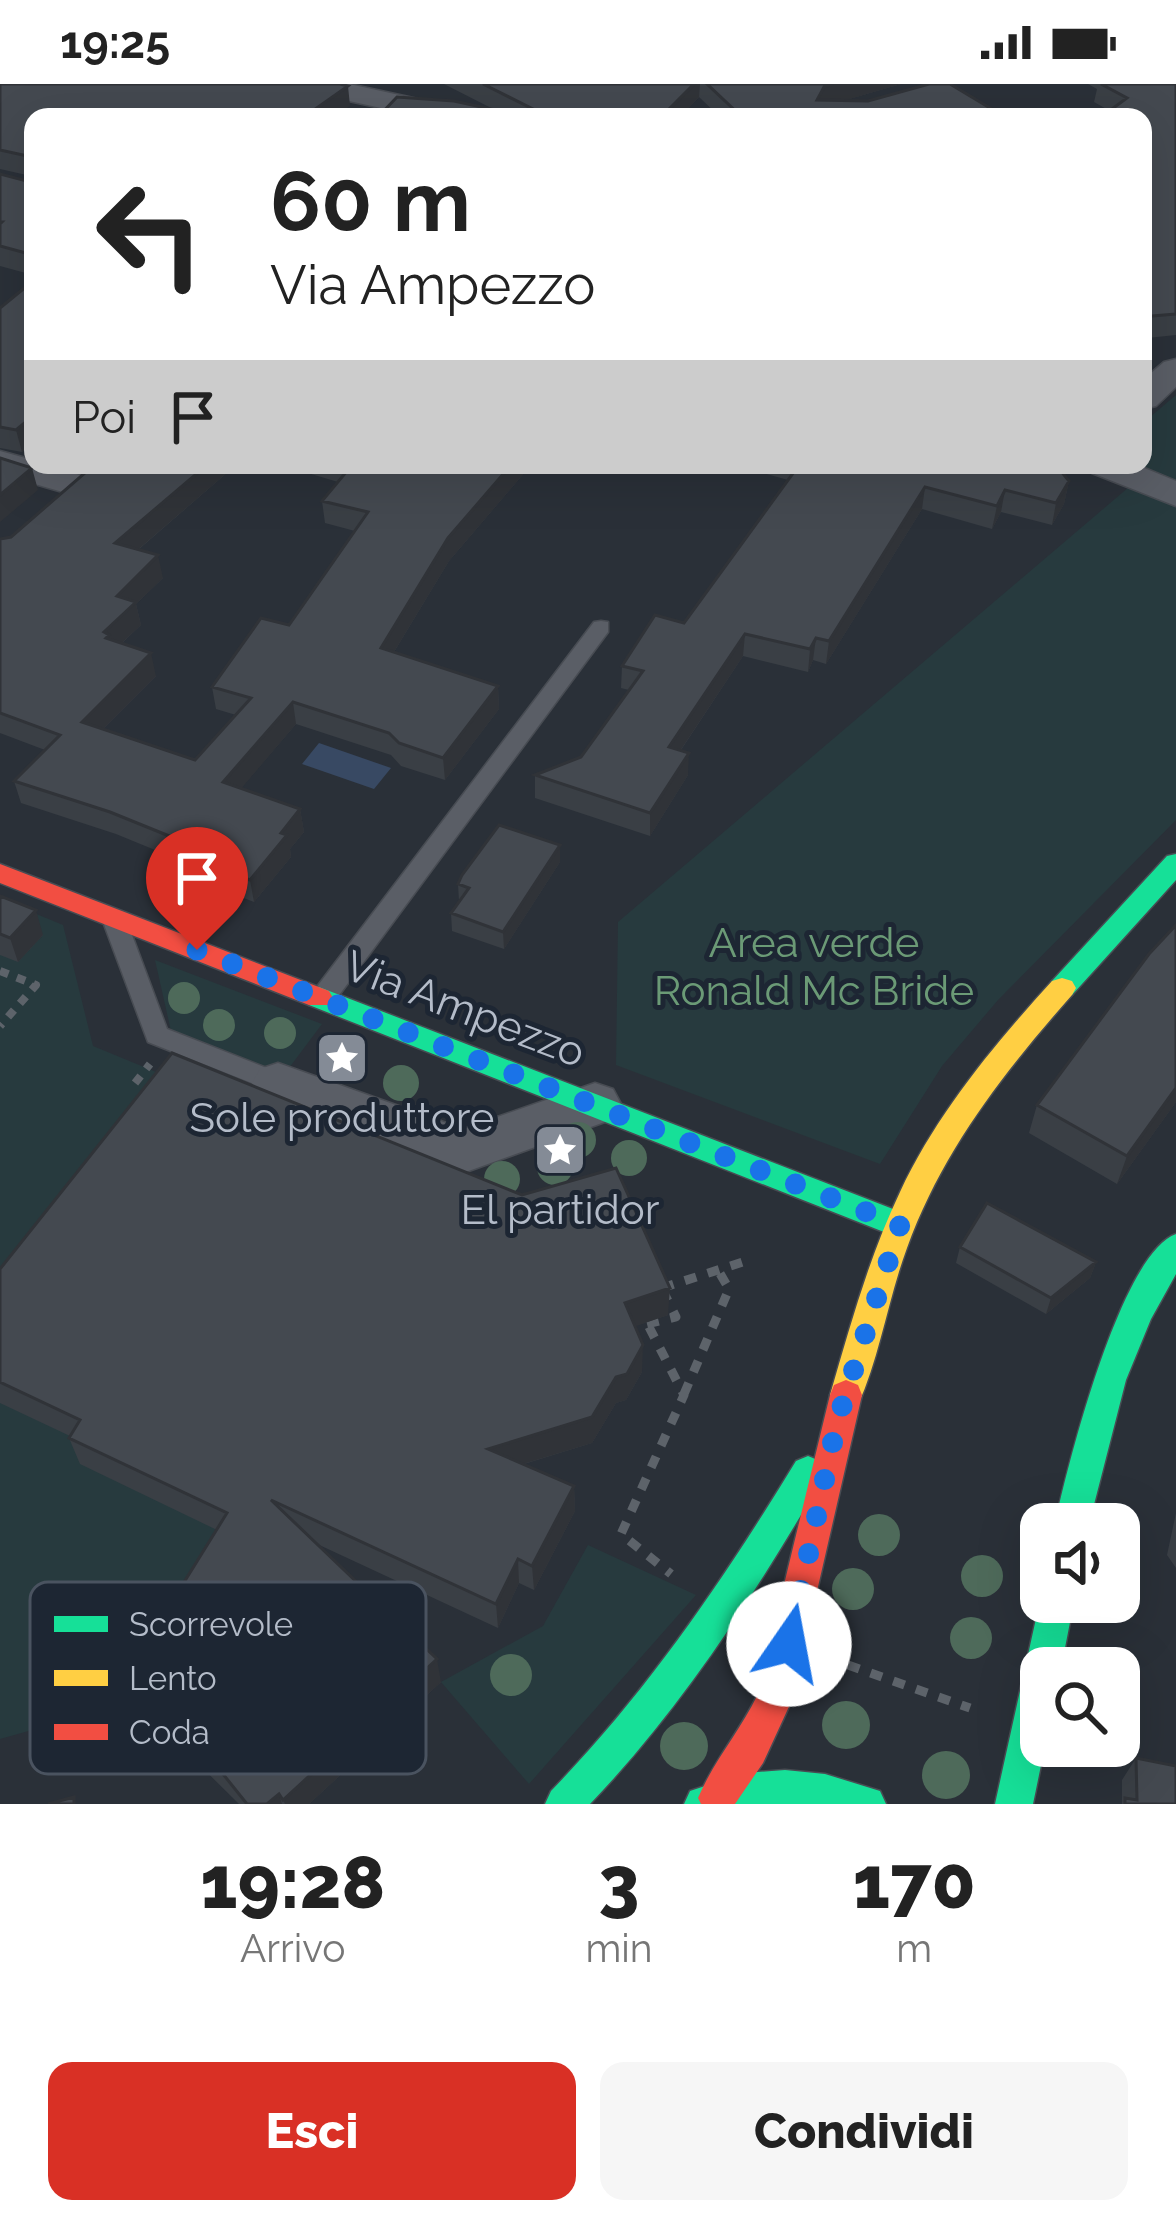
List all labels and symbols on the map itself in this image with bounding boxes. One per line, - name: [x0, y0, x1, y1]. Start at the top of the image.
- pin: [146, 827, 248, 950]
- park label: Area verde Ronald Mc Bride: [654, 918, 974, 1015]
- street label: Via Ampezzo: [338, 941, 592, 1077]
- place icon: Sole produttore: [314, 1030, 370, 1086]
- place label: Sole produttore: [190, 1093, 494, 1142]
- place icon: El partidor: [532, 1122, 588, 1178]
- place label: El partidor: [460, 1185, 660, 1234]
- position arrow: [726, 1581, 852, 1707]
- legend: [30, 1582, 426, 1774]
- text: Scorrevole: [129, 1605, 293, 1644]
- text: Lento: [129, 1659, 217, 1698]
- text: Coda: [129, 1713, 210, 1752]

